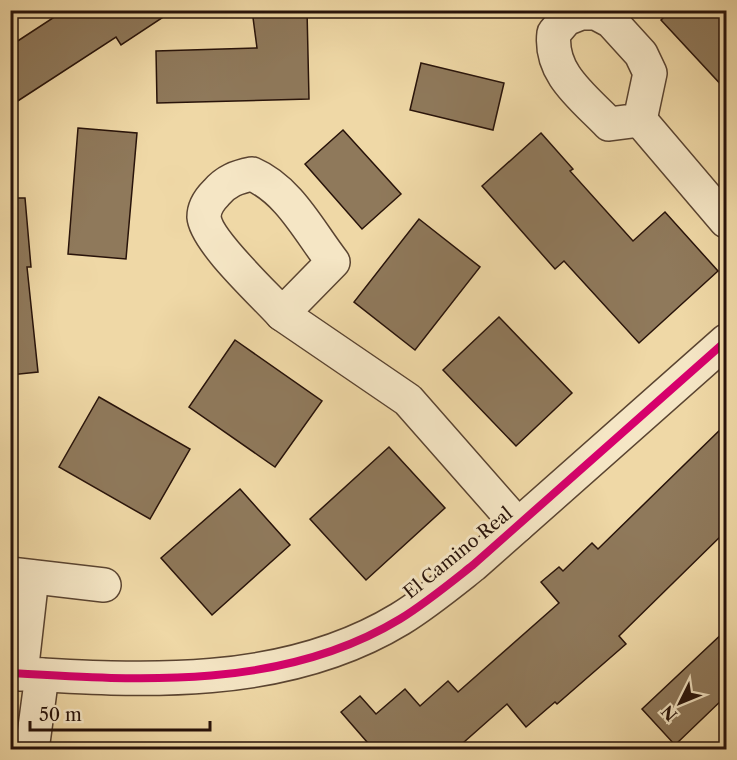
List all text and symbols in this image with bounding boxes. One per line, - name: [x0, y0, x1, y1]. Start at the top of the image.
- street label: El Camino Real: [399, 503, 517, 603]
- north arrow: [650, 673, 710, 733]
- scale bar: [30, 694, 210, 732]
- text: N: [657, 701, 681, 725]
- text: 50 m: [39, 704, 82, 726]

